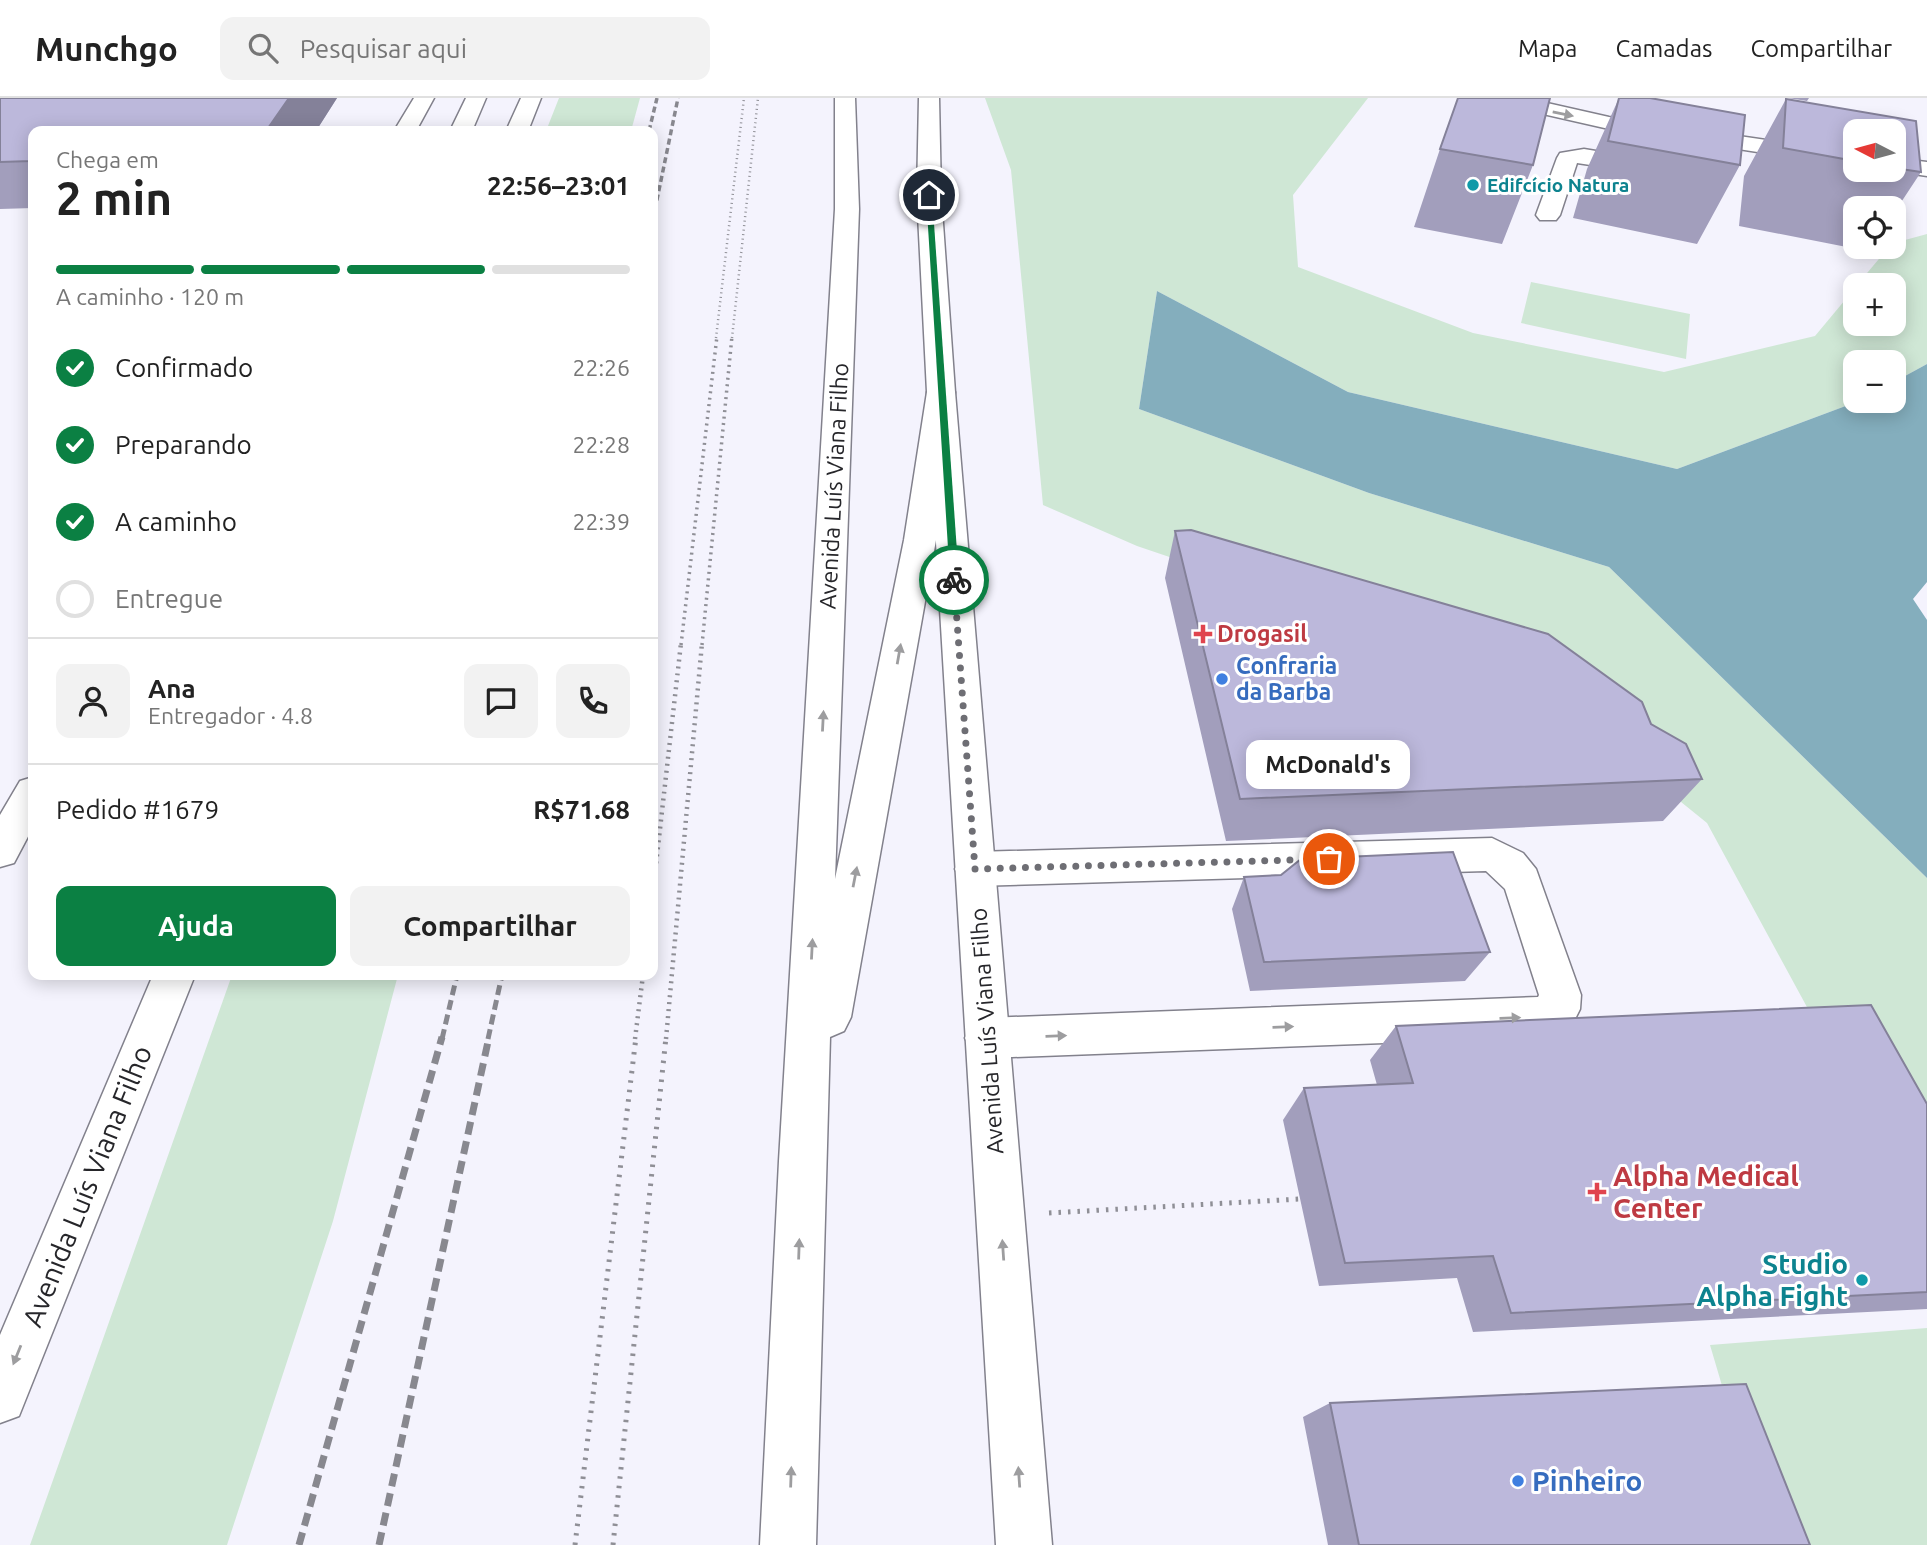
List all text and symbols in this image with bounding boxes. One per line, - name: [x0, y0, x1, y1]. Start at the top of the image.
- search box: [220, 17, 710, 80]
- icon: search: [244, 29, 282, 67]
- text: Munchgo: [35, 30, 178, 67]
- text: Pesquisar aqui: [300, 34, 467, 63]
- text: Mapa: [1518, 35, 1577, 62]
- text: Camadas: [1615, 35, 1712, 62]
- text: Compartilhar: [1750, 35, 1892, 62]
- one-way arrow: [1553, 108, 1575, 119]
- north arrow: [1843, 119, 1906, 182]
- map controls: [1843, 119, 1906, 413]
- text: Chega em: [56, 147, 159, 172]
- pin: [899, 165, 959, 225]
- text: 22:56–23:01: [487, 171, 630, 200]
- text: 2 min: [56, 172, 172, 224]
- place label: Edifcício Natura: [1487, 174, 1629, 196]
- icon: home: [910, 176, 948, 214]
- marker: Edifcício Natura: [1465, 177, 1481, 193]
- button: locate: [1843, 196, 1906, 259]
- button: +: [1843, 273, 1906, 336]
- text: A caminho · 120 m: [56, 284, 244, 309]
- icon: check: [56, 349, 94, 387]
- button: −: [1843, 350, 1906, 413]
- text: Confirmado: [115, 353, 253, 382]
- text: 22:26: [572, 355, 630, 380]
- street label: Avenida Luís Viana Filho: [815, 362, 852, 610]
- icon: check: [56, 426, 94, 464]
- text: Preparando: [115, 430, 252, 459]
- text: 22:28: [572, 432, 630, 457]
- icon: check: [56, 503, 94, 541]
- text: A caminho: [115, 507, 237, 536]
- text: 22:39: [572, 509, 630, 534]
- courier: [919, 545, 989, 615]
- icon: bike: [935, 561, 973, 599]
- text: Entregue: [115, 584, 223, 613]
- place label: Drogasil: [1217, 621, 1307, 646]
- marker: Drogasil: [1195, 626, 1211, 642]
- one-way arrow: [894, 643, 905, 665]
- place label: Confraria da Barba: [1236, 653, 1337, 704]
- button: person: [56, 664, 130, 738]
- button: chat: [464, 664, 538, 738]
- button: phone: [556, 664, 630, 738]
- marker: Confraria da Barba: [1214, 671, 1230, 687]
- text: Ana: [148, 674, 196, 703]
- text: Entregador · 4.8: [148, 703, 313, 728]
- one-way arrow: [817, 710, 828, 732]
- callout: McDonald's: [1247, 740, 1411, 789]
- text: McDonald's: [1265, 752, 1391, 777]
- text: Pedido #1679: [56, 795, 219, 824]
- text: R$71.68: [533, 795, 630, 824]
- pin: [1299, 829, 1359, 889]
- icon: bag: [1310, 840, 1348, 878]
- one-way arrow: [850, 866, 861, 888]
- button: Ajuda: [56, 886, 336, 966]
- button: Compartilhar: [350, 886, 630, 966]
- street label: Avenida Luís Viana Filho: [965, 907, 1008, 1155]
- one-way arrow: [807, 938, 818, 960]
- one-way arrow: [1500, 1013, 1522, 1024]
- one-way arrow: [1272, 1021, 1294, 1033]
- one-way arrow: [1045, 1030, 1067, 1041]
- street label: Avenida Luís Viana Filho: [16, 1041, 157, 1331]
- place label: Alpha Medical Center: [1613, 1160, 1799, 1223]
- marker: Alpha Medical Center: [1587, 1182, 1607, 1202]
- one-way arrow: [793, 1238, 804, 1260]
- one-way arrow: [997, 1239, 1008, 1261]
- place label: Studio Alpha Fight: [1696, 1248, 1848, 1311]
- marker: Studio Alpha Fight: [1854, 1272, 1870, 1288]
- one-way arrow: [12, 1345, 23, 1366]
- place label: Pinheiro: [1532, 1465, 1642, 1496]
- one-way arrow: [785, 1466, 796, 1488]
- one-way arrow: [1013, 1466, 1024, 1488]
- marker: Pinheiro: [1510, 1473, 1526, 1489]

